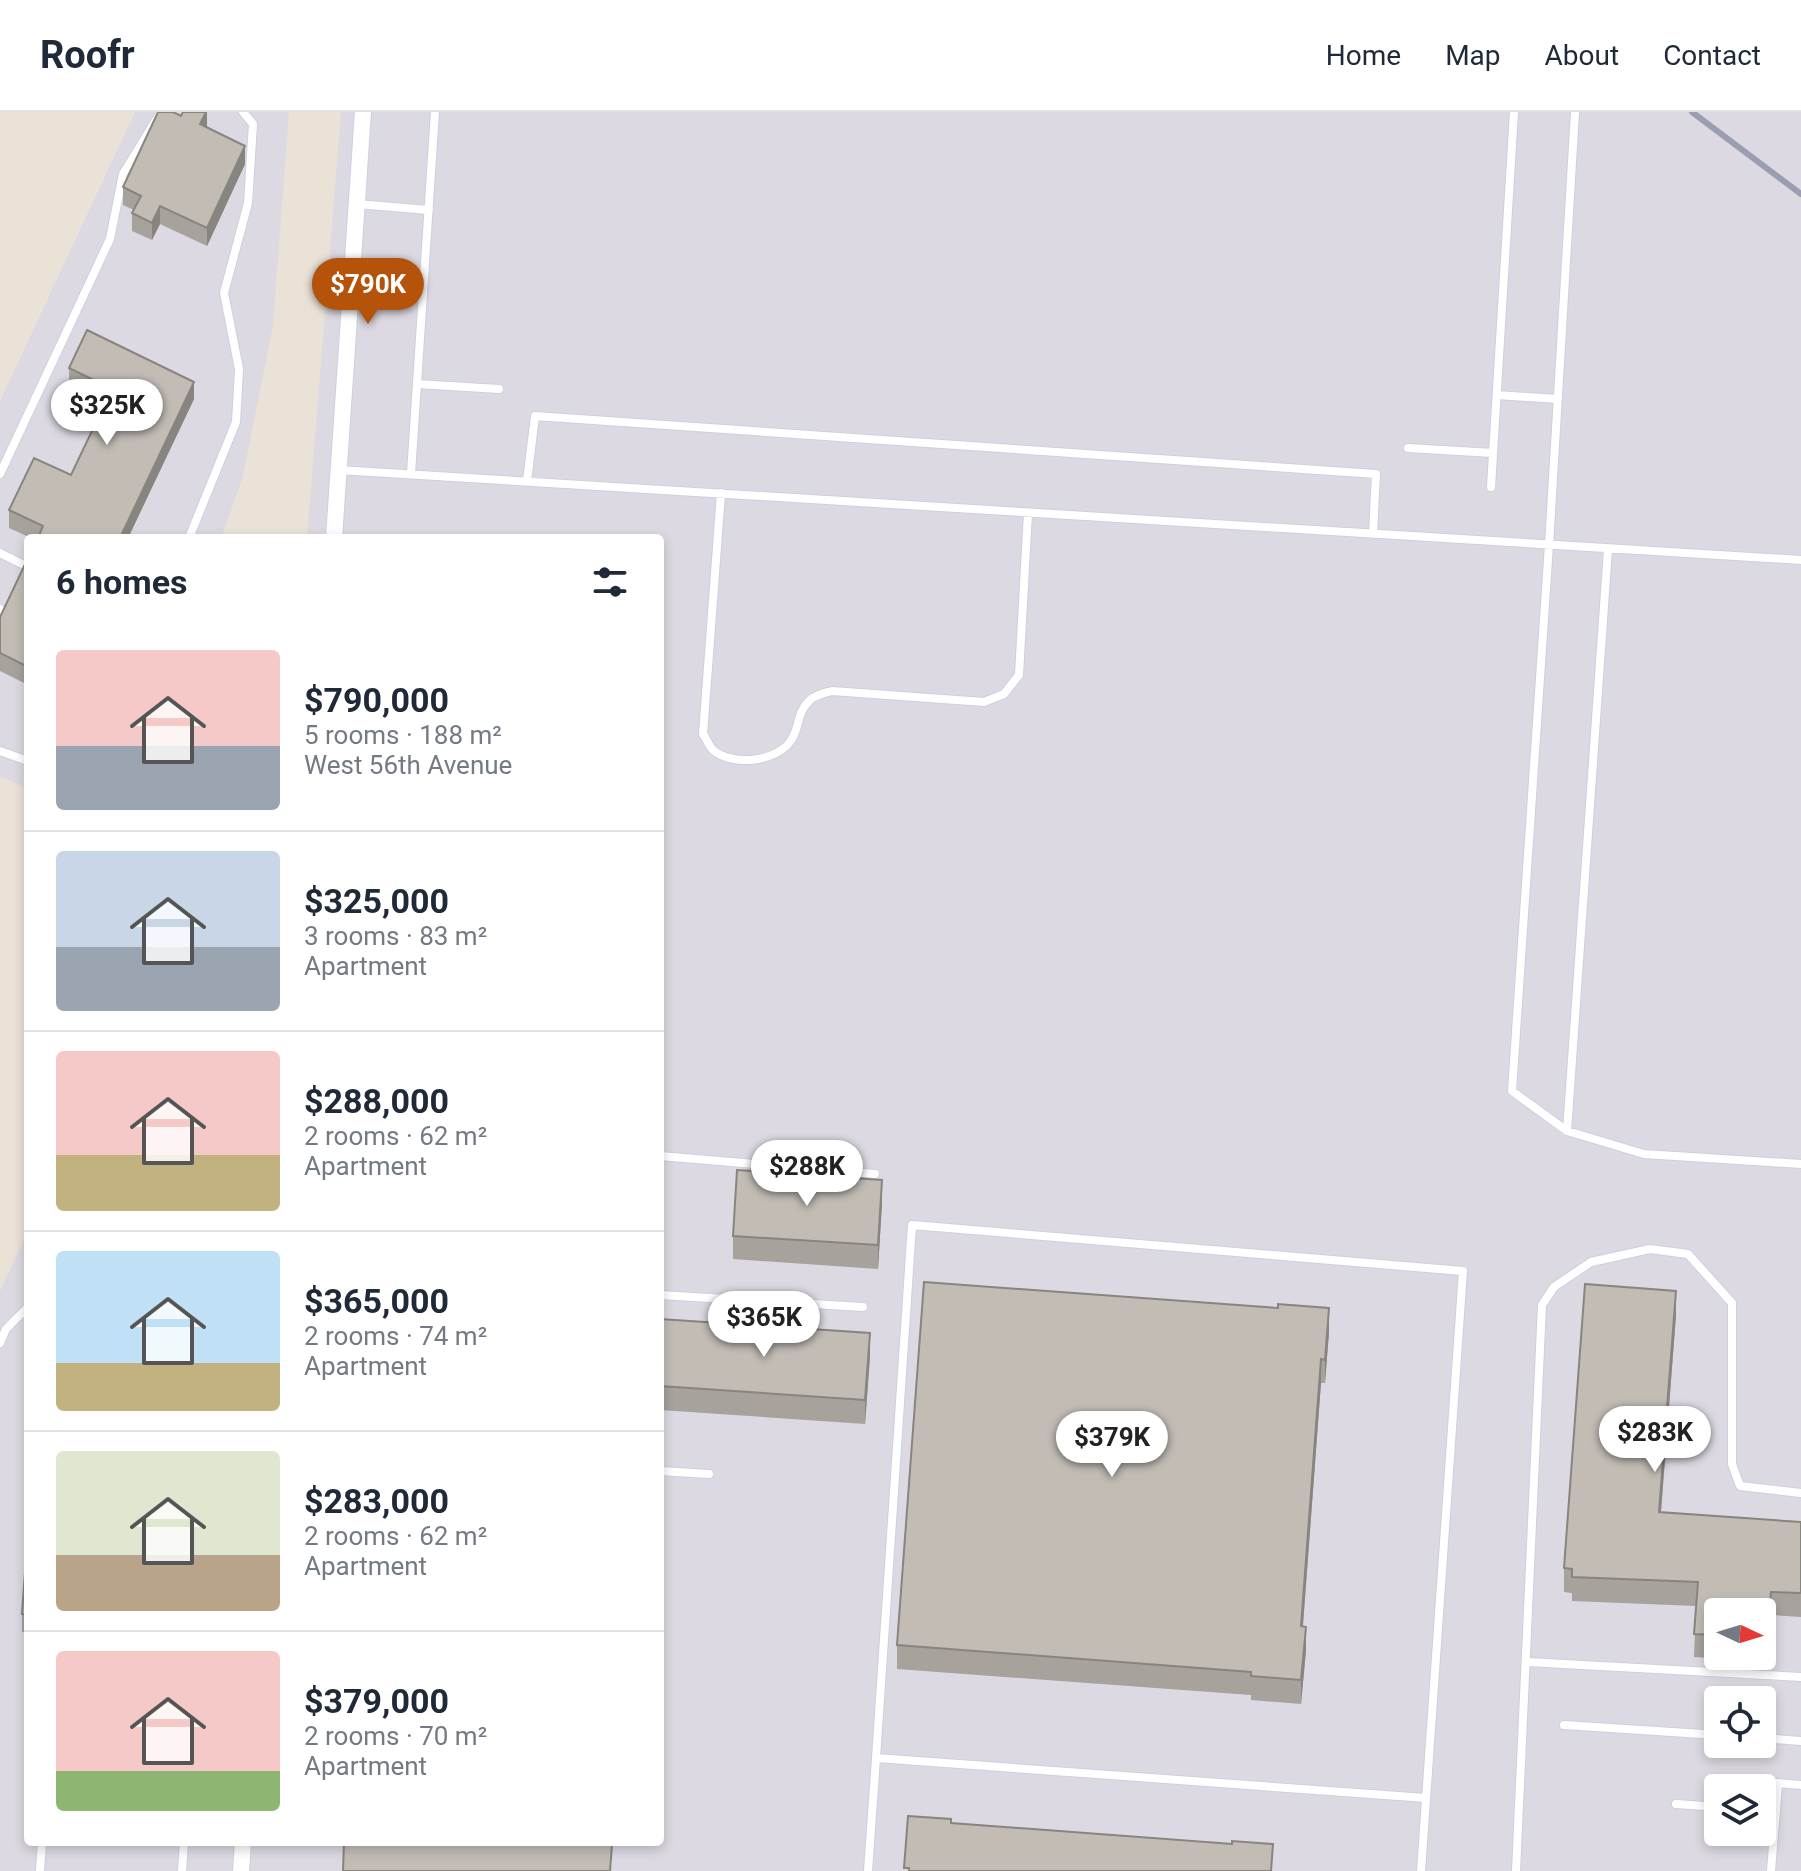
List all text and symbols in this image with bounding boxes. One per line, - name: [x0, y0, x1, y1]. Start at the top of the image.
- text: Roofr: [40, 33, 135, 77]
- text: Home: [1326, 39, 1401, 72]
- text: Map: [1445, 39, 1501, 72]
- text: About: [1545, 39, 1619, 72]
- text: Contact: [1663, 39, 1761, 72]
- pin: $790K: [312, 258, 424, 326]
- text: $790K: [330, 269, 406, 299]
- pin: $325K: [51, 379, 163, 447]
- text: $325K: [69, 390, 145, 420]
- icon: filters: [588, 560, 632, 604]
- text: 6 homes: [56, 562, 187, 602]
- text: $790,000: [304, 680, 449, 720]
- icon: home: [120, 682, 216, 778]
- text: 5 rooms · 188 m²: [304, 720, 502, 750]
- text: West 56th Avenue: [304, 750, 512, 780]
- text: $325,000: [304, 881, 449, 921]
- icon: home: [120, 883, 216, 979]
- text: 3 rooms · 83 m²: [304, 921, 487, 951]
- text: Apartment: [304, 951, 427, 981]
- text: $288,000: [304, 1081, 449, 1121]
- icon: home: [120, 1083, 216, 1179]
- text: 2 rooms · 62 m²: [304, 1121, 487, 1151]
- pin: $288K: [751, 1140, 863, 1208]
- text: Apartment: [304, 1151, 427, 1181]
- text: $288K: [769, 1151, 845, 1181]
- text: $365,000: [304, 1281, 449, 1321]
- icon: home: [120, 1283, 216, 1379]
- pin: $365K: [708, 1291, 820, 1359]
- text: $365K: [726, 1302, 802, 1332]
- text: 2 rooms · 74 m²: [304, 1321, 487, 1351]
- text: Apartment: [304, 1351, 427, 1381]
- pin: $283K: [1599, 1406, 1711, 1474]
- pin: $379K: [1056, 1411, 1168, 1479]
- text: $283K: [1617, 1417, 1693, 1447]
- text: $379K: [1074, 1422, 1150, 1452]
- text: $283,000: [304, 1481, 449, 1521]
- icon: home: [120, 1483, 216, 1579]
- text: 2 rooms · 62 m²: [304, 1521, 487, 1551]
- text: Apartment: [304, 1551, 427, 1581]
- north arrow: [1704, 1598, 1776, 1670]
- map controls: [1704, 1598, 1776, 1846]
- text: $379,000: [304, 1681, 449, 1721]
- icon: home: [120, 1683, 216, 1779]
- button: locate: [1704, 1686, 1776, 1758]
- text: 2 rooms · 70 m²: [304, 1721, 487, 1751]
- text: Apartment: [304, 1751, 427, 1781]
- button: layers: [1704, 1774, 1776, 1846]

